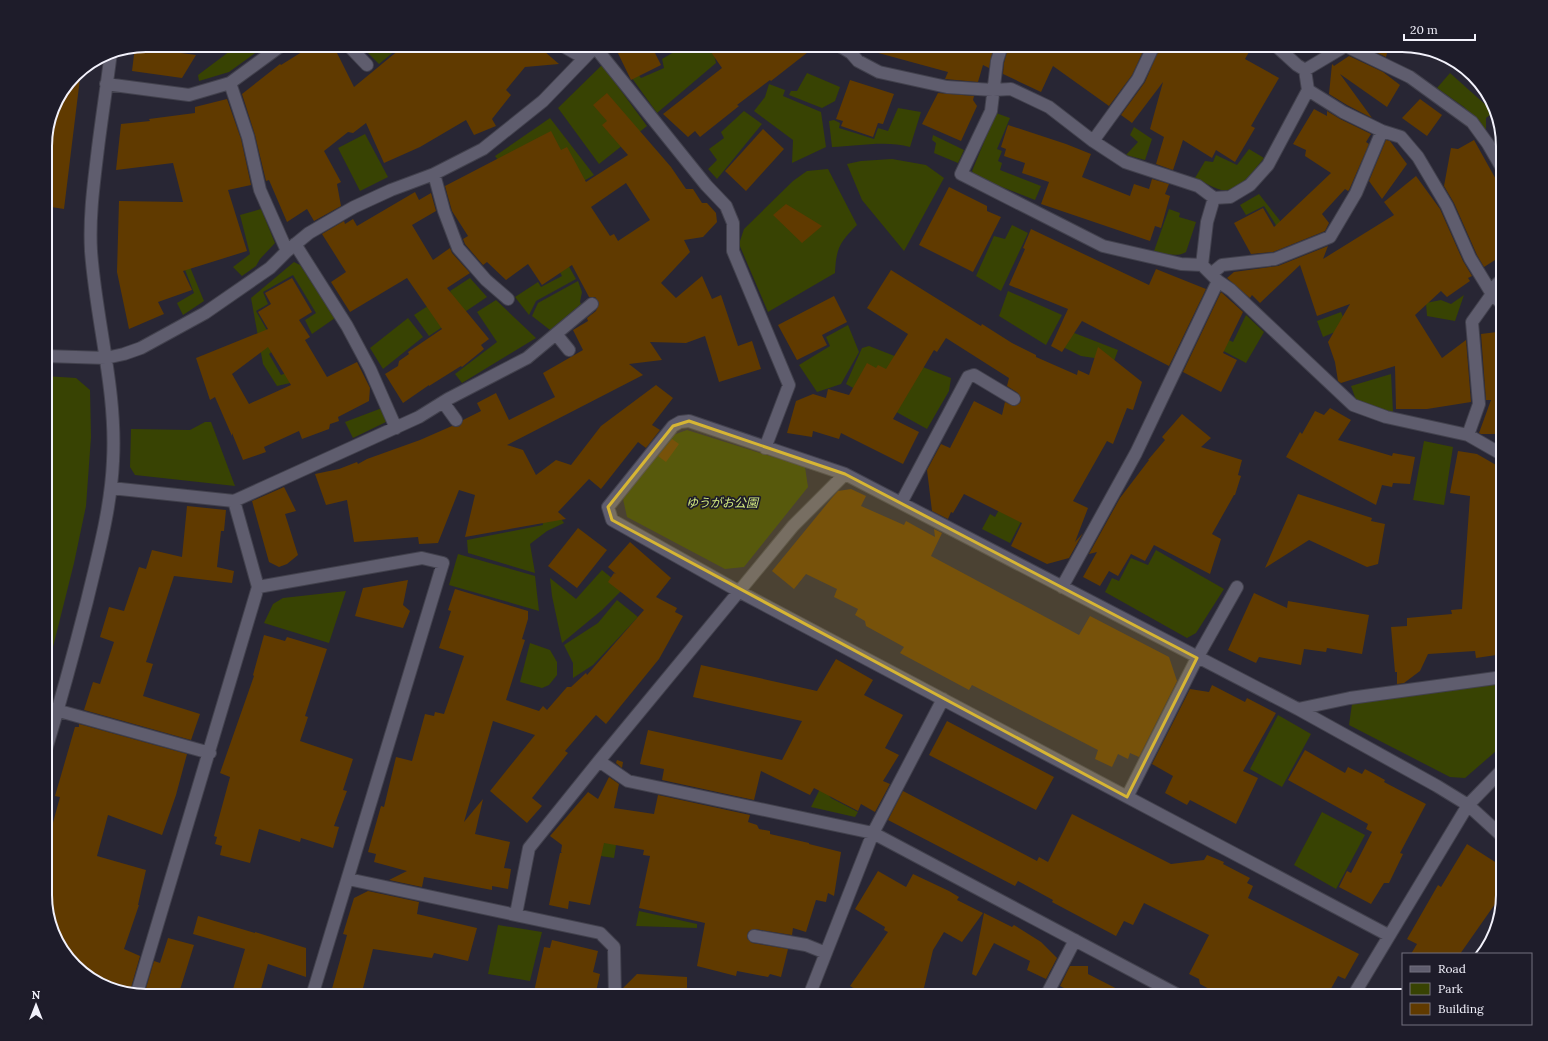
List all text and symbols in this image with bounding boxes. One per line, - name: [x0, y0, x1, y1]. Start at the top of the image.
- scale bar: [1404, 16, 1475, 42]
- text: 20 m: [1410, 22, 1438, 37]
- park label: ゆうがお公園: [686, 495, 760, 510]
- legend: [1402, 953, 1532, 1025]
- text: Road: [1438, 961, 1466, 976]
- text: Park: [1438, 981, 1464, 996]
- north arrow: [16, 985, 56, 1025]
- text: N: [32, 988, 41, 1002]
- text: Building: [1438, 1001, 1484, 1016]

